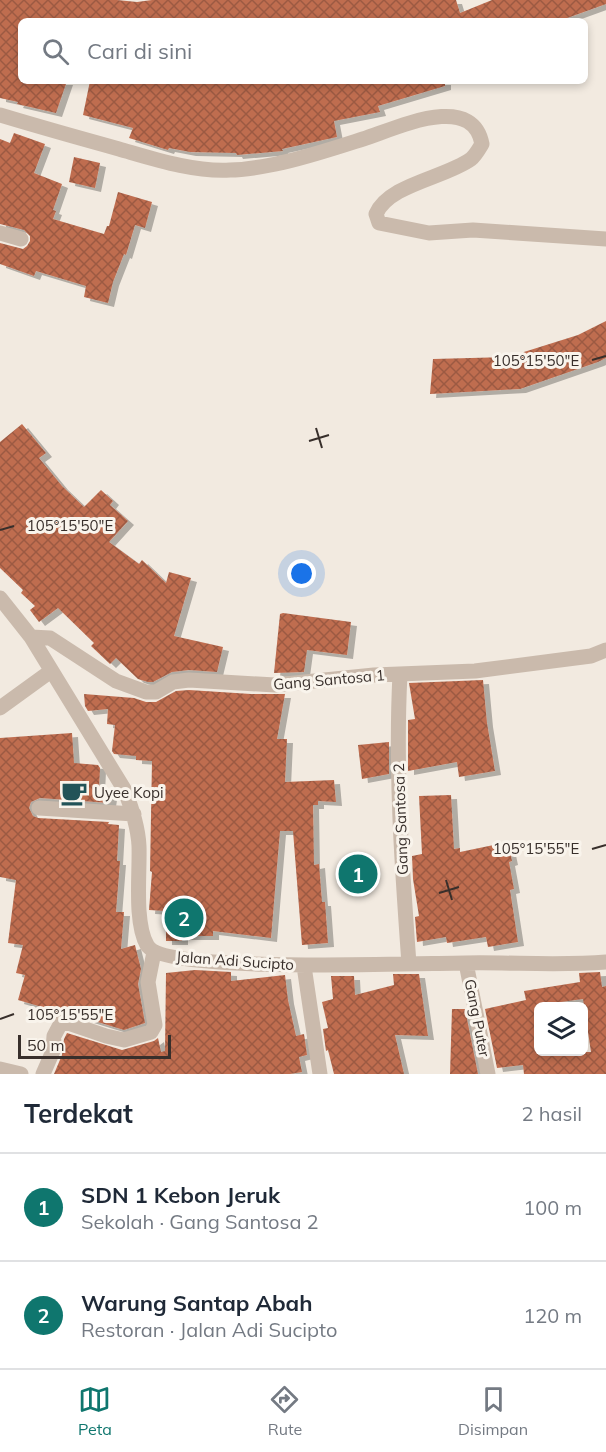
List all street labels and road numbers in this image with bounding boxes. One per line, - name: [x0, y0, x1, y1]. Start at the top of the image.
- street label: Gang Santosa 1: [272, 665, 386, 694]
- street label: Gang Santosa 2: [389, 763, 412, 875]
- street label: Jalan Adi Sucipto: [175, 947, 295, 974]
- street label: Gang Puter: [461, 977, 494, 1059]

